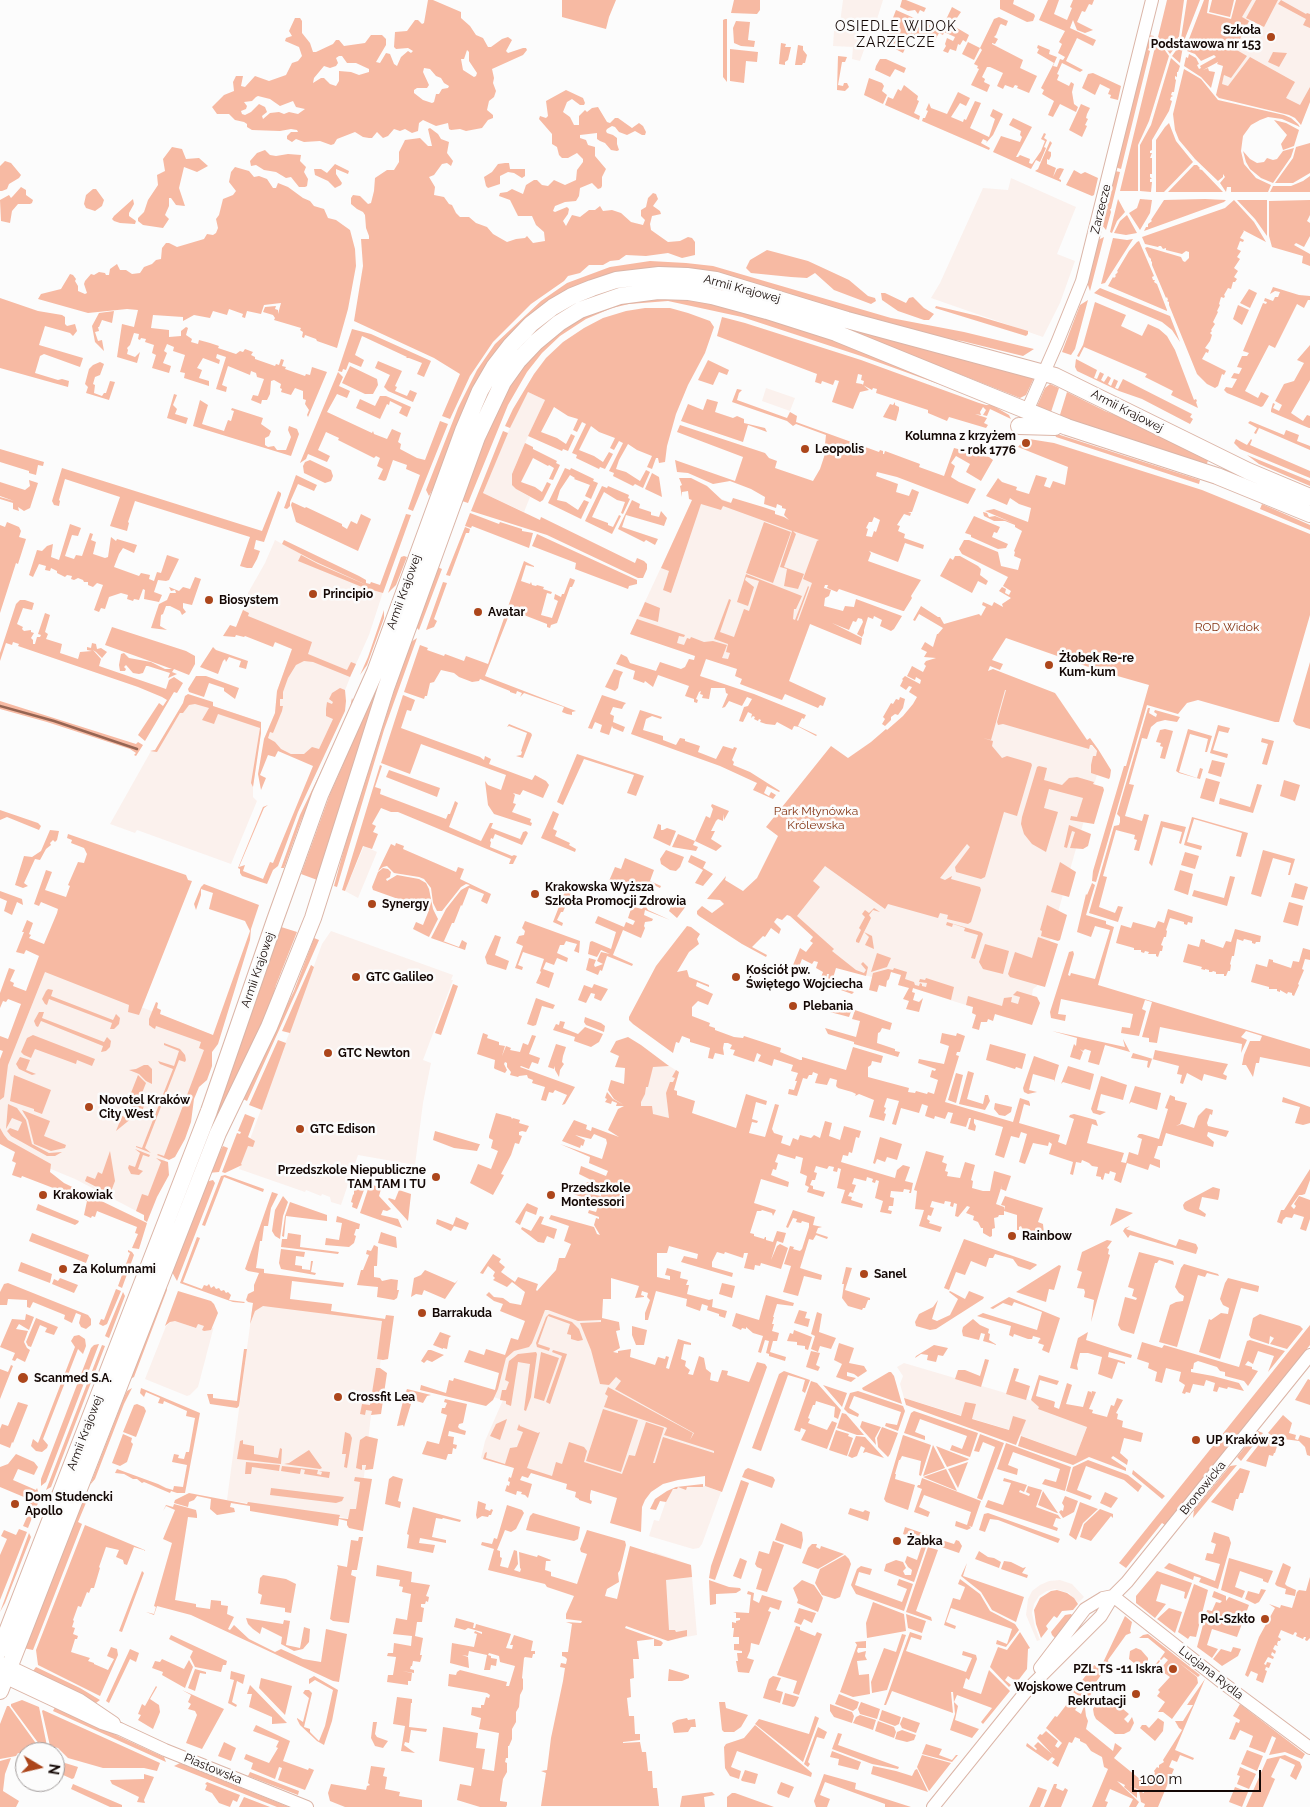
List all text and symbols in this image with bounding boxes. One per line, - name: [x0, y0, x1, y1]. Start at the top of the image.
- district label: OSIEDLE WIDOK ZARZECZE: [833, 19, 959, 52]
- place label: Szkoła Podstawowa nr 153: [1151, 23, 1261, 51]
- marker: Szkoła Podstawowa nr 153: [1265, 31, 1277, 43]
- street label: Zarzecze: [1088, 183, 1114, 235]
- street label: Armii Krajowej: [702, 272, 782, 306]
- street label: Armii Krajowej: [1089, 387, 1165, 435]
- place label: Kolumna z krzyżem - rok 1776: [905, 429, 1016, 457]
- marker: Kolumna z krzyżem - rok 1776: [1020, 437, 1032, 449]
- place label: Leopolis: [815, 442, 864, 456]
- marker: Leopolis: [799, 443, 811, 455]
- street label: Armii Krajowej: [384, 552, 424, 632]
- place label: Principio: [323, 587, 373, 601]
- marker: Principio: [307, 588, 319, 600]
- place label: Biosystem: [219, 593, 278, 607]
- marker: Biosystem: [203, 594, 215, 606]
- place label: Avatar: [488, 605, 525, 619]
- marker: Avatar: [472, 606, 484, 618]
- park label: ROD Widok: [1195, 620, 1259, 634]
- place label: Żłobek Re-re Kum-kum: [1059, 651, 1134, 679]
- marker: Żłobek Re-re Kum-kum: [1043, 659, 1055, 671]
- park label: Park Młynówka Królewska: [774, 804, 858, 832]
- place label: Krakowska Wyższa Szkoła Promocji Zdrowia: [545, 880, 686, 908]
- marker: Krakowska Wyższa Szkoła Promocji Zdrowia: [529, 888, 541, 900]
- place label: Synergy: [382, 897, 429, 911]
- marker: Synergy: [366, 898, 378, 910]
- street label: Armii Krajowej: [238, 930, 278, 1010]
- place label: Kościół pw. Świętego Wojciecha: [746, 963, 863, 991]
- place label: GTC Galileo: [366, 970, 434, 984]
- marker: GTC Galileo: [350, 971, 362, 983]
- marker: Kościół pw. Świętego Wojciecha: [730, 971, 742, 983]
- place label: Plebania: [803, 999, 853, 1013]
- marker: Plebania: [787, 1000, 799, 1012]
- place label: GTC Newton: [338, 1046, 410, 1060]
- marker: GTC Newton: [322, 1047, 334, 1059]
- place label: Novotel Kraków City West: [99, 1093, 190, 1121]
- marker: Novotel Kraków City West: [83, 1101, 95, 1113]
- place label: GTC Edison: [310, 1122, 375, 1136]
- marker: GTC Edison: [294, 1123, 306, 1135]
- place label: Przedszkole Niepubliczne TAM TAM I TU: [278, 1163, 426, 1191]
- marker: Przedszkole Niepubliczne TAM TAM I TU: [430, 1171, 442, 1183]
- place label: Przedszkole Montessori: [561, 1181, 630, 1209]
- place label: Krakowiak: [53, 1188, 113, 1202]
- marker: Krakowiak: [37, 1189, 49, 1201]
- marker: Przedszkole Montessori: [545, 1189, 557, 1201]
- place label: Rainbow: [1022, 1229, 1072, 1243]
- marker: Rainbow: [1006, 1230, 1018, 1242]
- place label: Za Kolumnami: [73, 1262, 156, 1276]
- marker: Za Kolumnami: [57, 1263, 69, 1275]
- place label: Sanel: [874, 1267, 906, 1281]
- marker: Sanel: [858, 1268, 870, 1280]
- place label: Barrakuda: [432, 1306, 492, 1320]
- marker: Barrakuda: [416, 1307, 428, 1319]
- marker: Scanmed S.A.: [16, 1371, 30, 1385]
- place label: Scanmed S.A.: [34, 1371, 112, 1385]
- place label: Crossfit Lea: [348, 1390, 415, 1404]
- marker: Crossfit Lea: [332, 1391, 344, 1403]
- street label: Armii Krajowej: [64, 1394, 106, 1472]
- place label: UP Kraków 23: [1206, 1433, 1285, 1447]
- marker: UP Kraków 23: [1190, 1434, 1202, 1446]
- street label: Bronowicka: [1177, 1458, 1229, 1518]
- place label: Dom Studencki Apollo: [25, 1490, 113, 1518]
- marker: Dom Studencki Apollo: [9, 1498, 21, 1510]
- place label: Żabka: [907, 1534, 943, 1548]
- marker: Żabka: [891, 1535, 903, 1547]
- place label: Pol-Szkło: [1200, 1612, 1255, 1626]
- marker: Pol-Szkło: [1259, 1613, 1271, 1625]
- street label: Lucjana Rydla: [1176, 1643, 1246, 1703]
- place label: PZL TS -11 Iskra: [1073, 1662, 1163, 1676]
- marker: PZL TS -11 Iskra: [1167, 1663, 1179, 1675]
- place label: Wojskowe Centrum Rekrutacji: [1014, 1680, 1126, 1708]
- marker: Wojskowe Centrum Rekrutacji: [1130, 1688, 1142, 1700]
- north arrow: [15, 1742, 65, 1792]
- street label: Piastowska: [182, 1751, 244, 1787]
- scale bar: [1135, 1760, 1264, 1792]
- text: N: [45, 1763, 63, 1776]
- text: 100 m: [1140, 1770, 1182, 1788]

